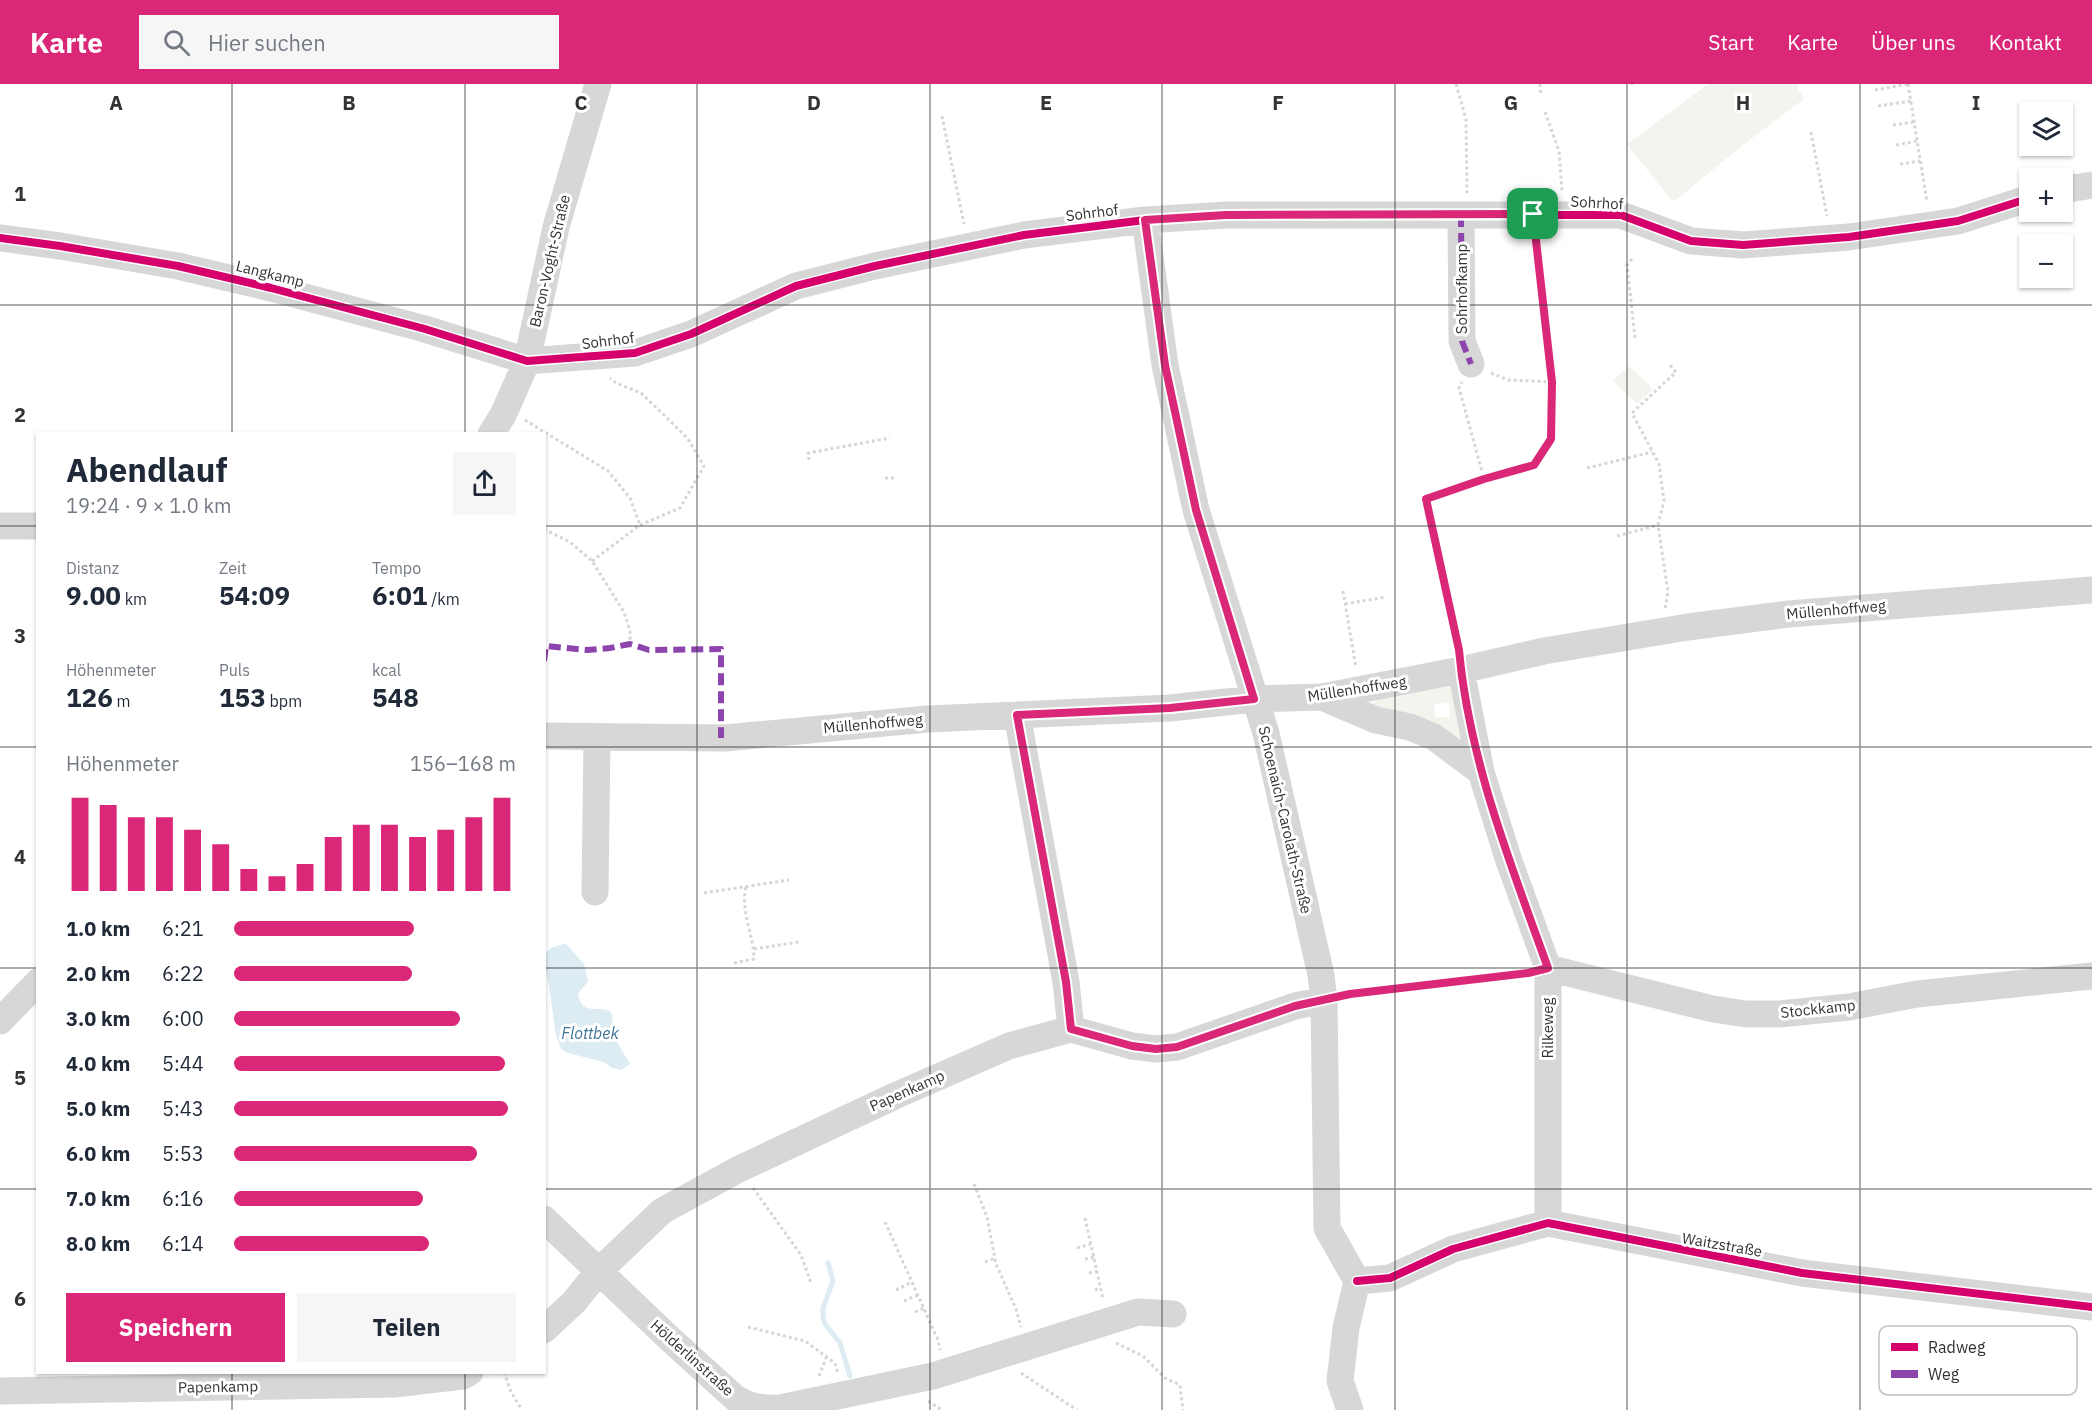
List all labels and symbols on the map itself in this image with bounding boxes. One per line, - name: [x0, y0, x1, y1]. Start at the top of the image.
- text: A: [109, 89, 123, 116]
- text: B: [342, 89, 356, 116]
- text: C: [574, 89, 588, 116]
- text: D: [807, 89, 821, 116]
- text: E: [1040, 89, 1052, 116]
- text: F: [1272, 89, 1284, 116]
- text: G: [1504, 89, 1518, 116]
- text: H: [1736, 89, 1750, 116]
- text: I: [1972, 89, 1980, 116]
- text: 1: [14, 180, 26, 207]
- pin: [1507, 188, 1558, 239]
- street label: Sohrhof: [1570, 192, 1624, 213]
- street label: Baron-Voght-Straße: [525, 193, 574, 329]
- street label: Sohrhof: [1065, 200, 1119, 225]
- street label: Sohrhofkamp: [1452, 244, 1471, 334]
- street label: Langkamp: [234, 256, 306, 291]
- street label: Sohrhof: [581, 328, 635, 353]
- text: 2: [14, 401, 26, 428]
- street label: Müllenhoffweg: [1785, 596, 1887, 623]
- text: 3: [14, 622, 26, 649]
- street label: Müllenhoffweg: [1306, 671, 1408, 706]
- street label: Müllenhoffweg: [822, 710, 924, 737]
- street label: Schoenaich-Carolath-Straße: [1255, 724, 1316, 916]
- text: 4: [14, 843, 26, 870]
- street label: Stockkamp: [1779, 995, 1856, 1022]
- street label: Rilkeweg: [1538, 998, 1557, 1058]
- water label: Flottbek: [561, 1023, 619, 1043]
- text: 5: [14, 1064, 26, 1091]
- street label: Papenkamp: [866, 1066, 947, 1116]
- street label: Waitzstraße: [1681, 1228, 1764, 1261]
- text: 6: [14, 1285, 26, 1312]
- street label: Hölderlinstraße: [647, 1315, 738, 1400]
- legend: [1879, 1326, 2077, 1395]
- text: Radweg: [1928, 1337, 1986, 1357]
- text: Weg: [1928, 1364, 1960, 1384]
- street label: Papenkamp: [178, 1376, 258, 1397]

